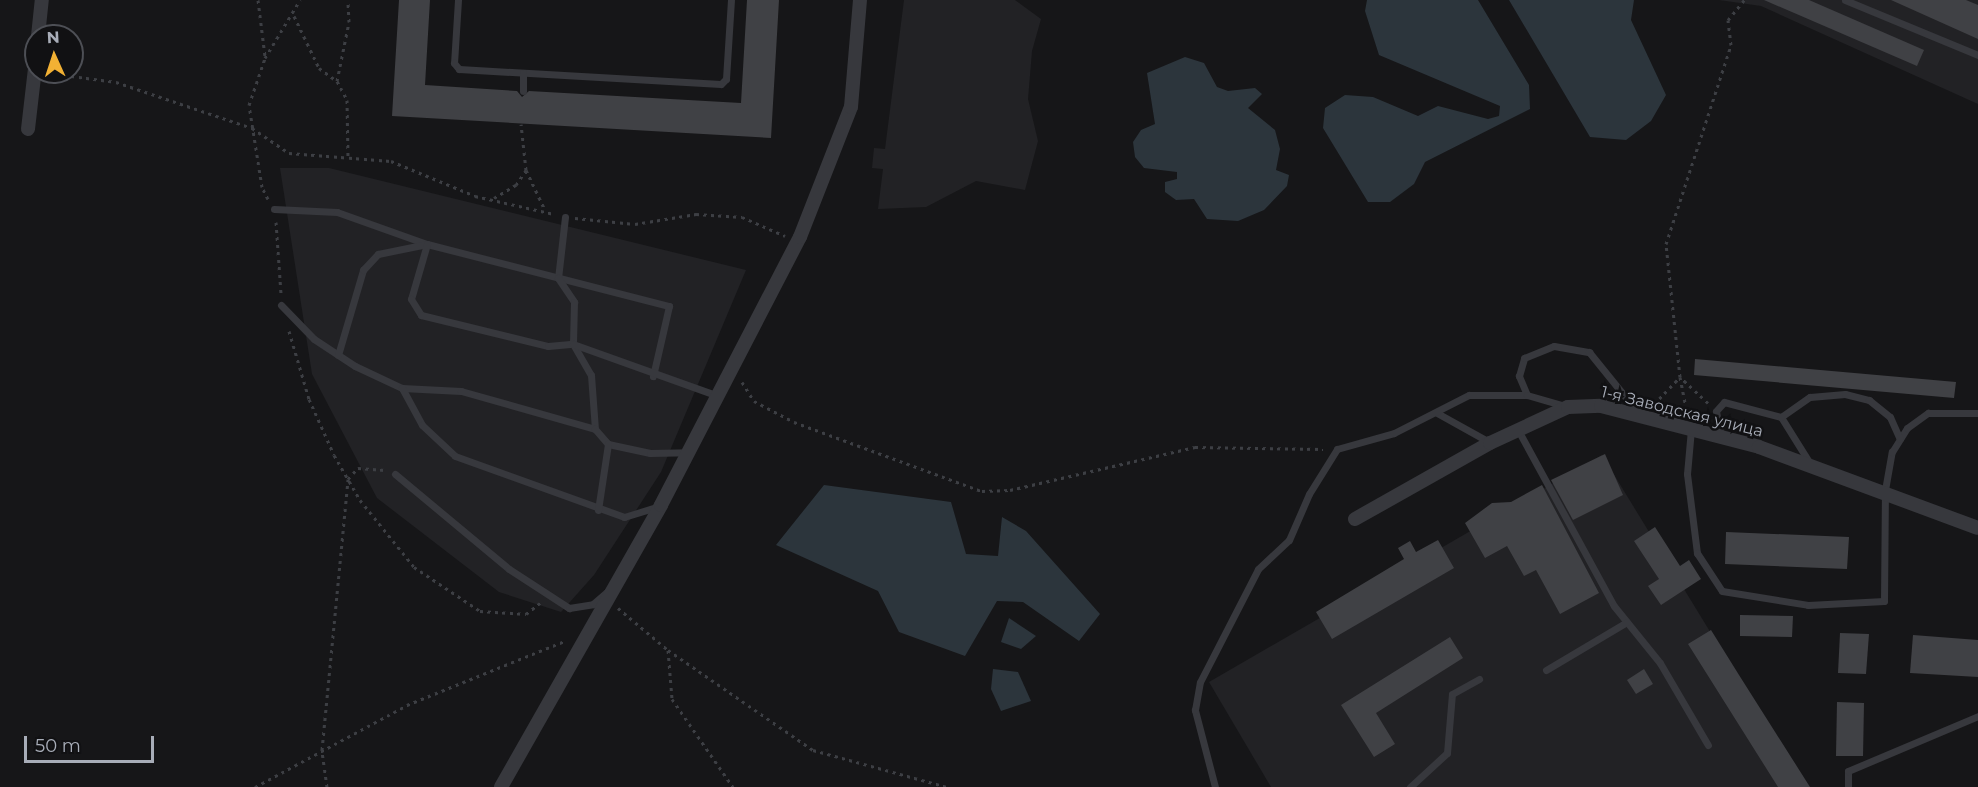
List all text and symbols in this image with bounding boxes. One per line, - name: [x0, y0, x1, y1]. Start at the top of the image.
- north arrow: [24, 24, 84, 84]
- text: N: [46, 28, 60, 47]
- street label: 1-я Заводская улица: [1599, 383, 1765, 441]
- scale bar: [27, 724, 158, 762]
- text: 50 m: [35, 735, 81, 757]

